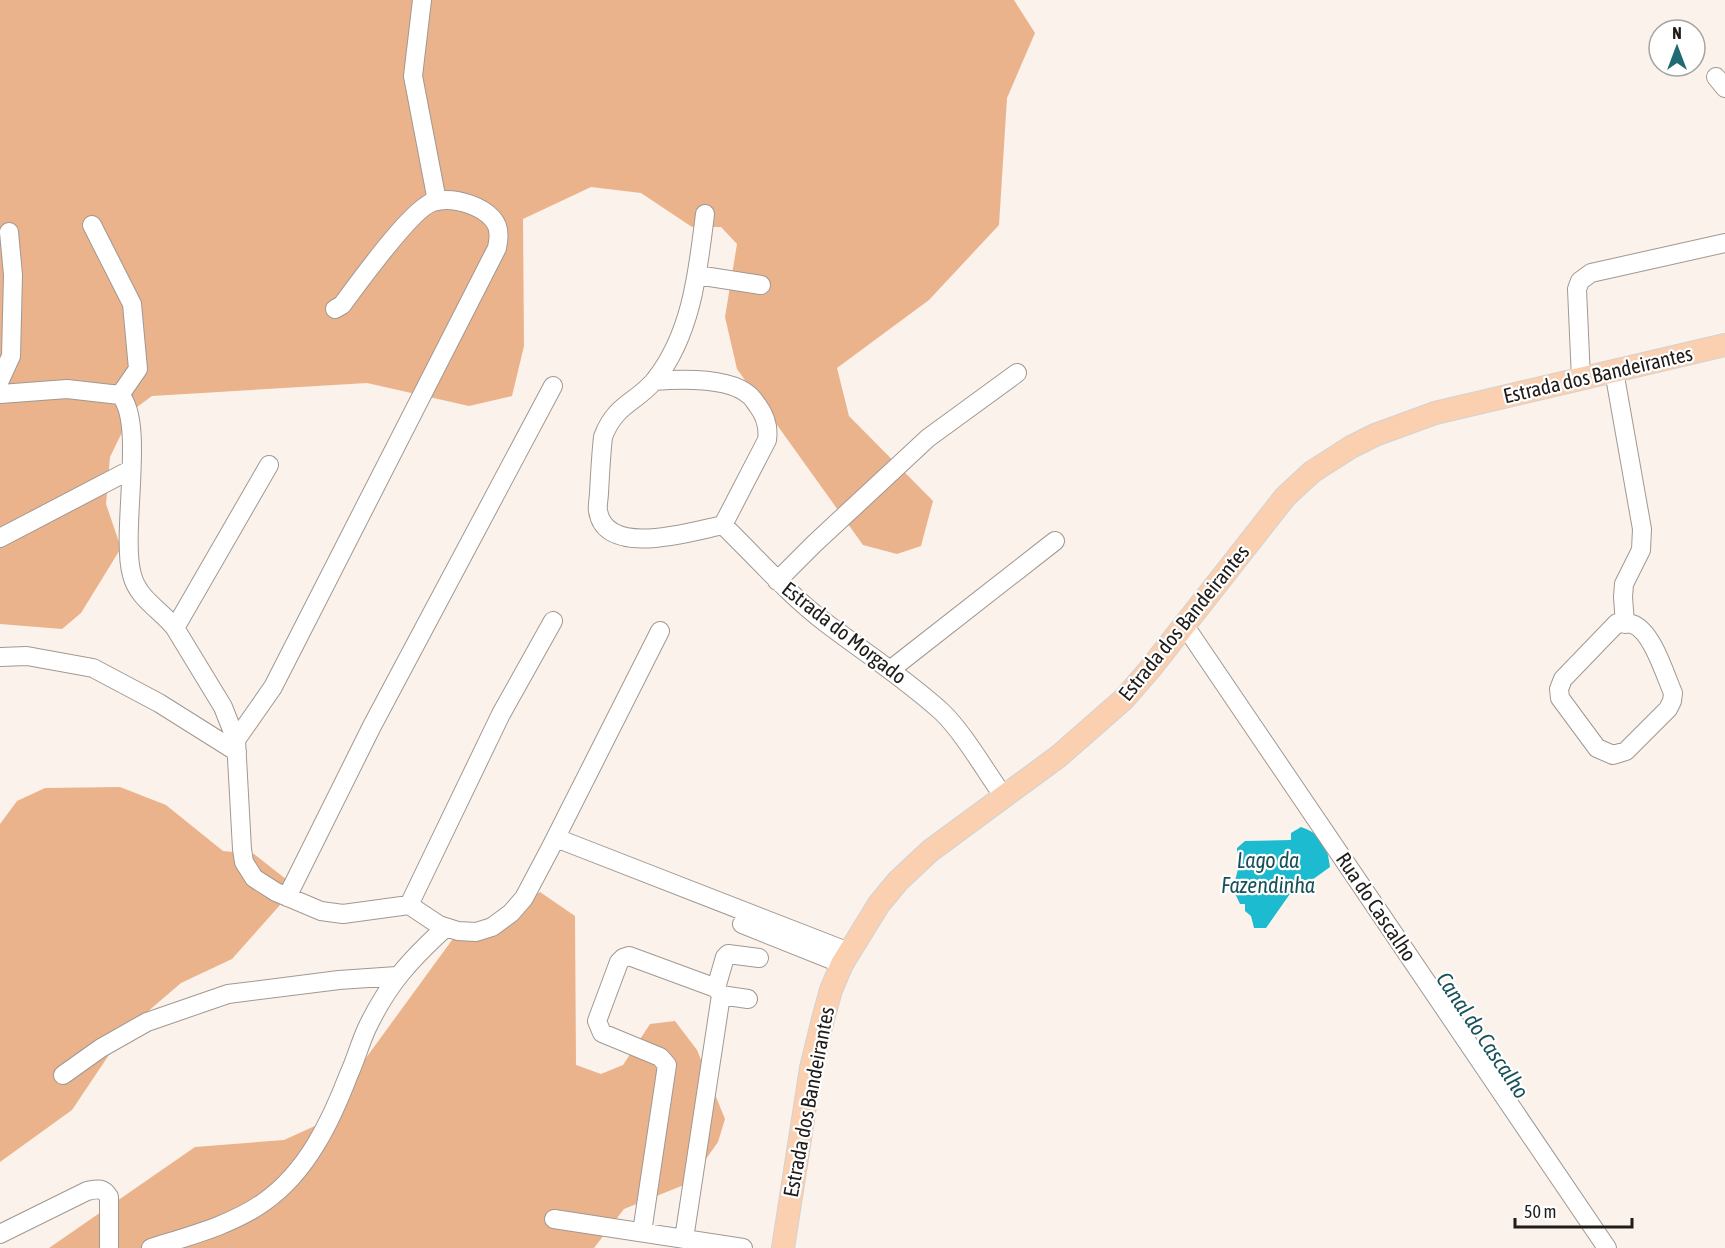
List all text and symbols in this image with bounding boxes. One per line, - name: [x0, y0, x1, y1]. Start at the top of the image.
- north arrow: [1647, 18, 1707, 78]
- text: N: [1672, 24, 1682, 42]
- street label: Estrada dos Bandeirantes: [1501, 341, 1695, 407]
- street label: Estrada dos Bandeirantes: [1113, 540, 1253, 705]
- street label: Estrada do Morgado: [778, 576, 911, 688]
- water label: Lago da Fazendinha: [1221, 847, 1315, 898]
- street label: Rua do Cascalho: [1332, 848, 1422, 965]
- water label: Canal do Cascalho: [1431, 967, 1535, 1103]
- street label: Estrada dos Bandeirantes: [778, 1005, 838, 1199]
- scale bar: [1515, 1191, 1632, 1229]
- text: 50 m: [1524, 1201, 1556, 1222]

